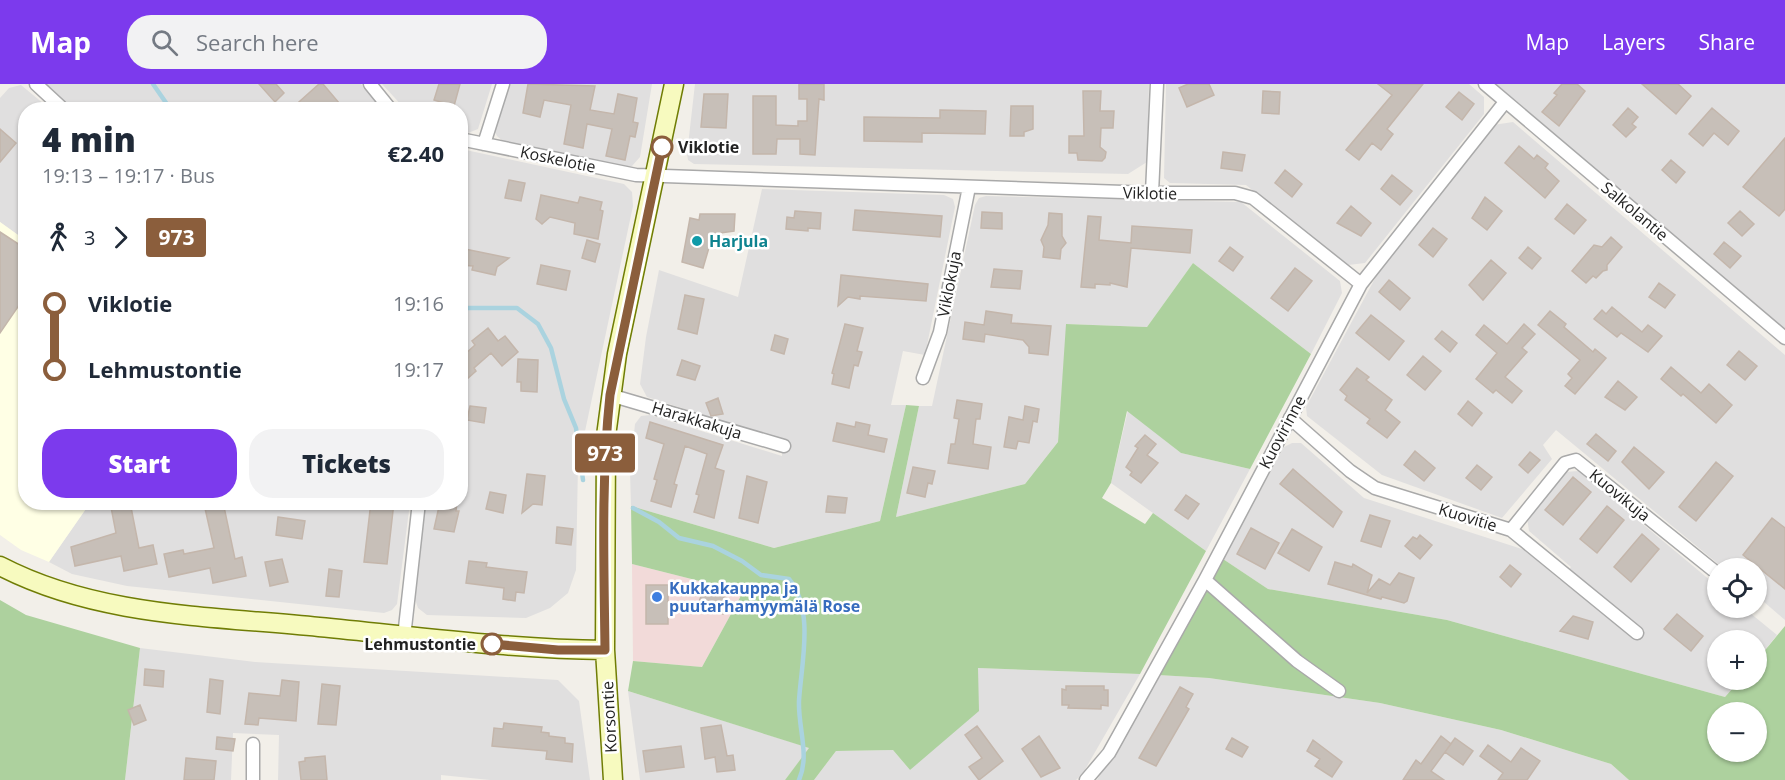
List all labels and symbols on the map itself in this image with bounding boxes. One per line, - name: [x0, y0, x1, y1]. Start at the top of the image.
- marker: Viklotie: [651, 136, 673, 158]
- place label: Viklotie: [678, 136, 739, 158]
- street label: Koskelotie: [518, 140, 598, 178]
- street label: Salkolantie: [1597, 176, 1673, 246]
- street label: Viklotie: [1123, 182, 1177, 204]
- place label: Harjula: [709, 230, 768, 252]
- marker: Harjula: [690, 234, 704, 248]
- street label: Viklokuja: [932, 249, 966, 319]
- street label: Kuovirinne: [1253, 391, 1311, 473]
- street label: Harakkakuja: [649, 396, 745, 444]
- line badge: 973: [570, 434, 640, 472]
- street label: Kuovikuja: [1585, 464, 1655, 526]
- street label: Kuovitie: [1436, 498, 1500, 536]
- place label: Kukkakauppa ja puutarhamyymälä Rose: [669, 577, 860, 617]
- marker: Kukkakauppa ja puutarhamyymälä Rose: [650, 590, 664, 604]
- place label: Lehmustontie: [364, 633, 476, 655]
- marker: Lehmustontie: [481, 633, 503, 655]
- street label: Korsontie: [596, 681, 622, 753]

